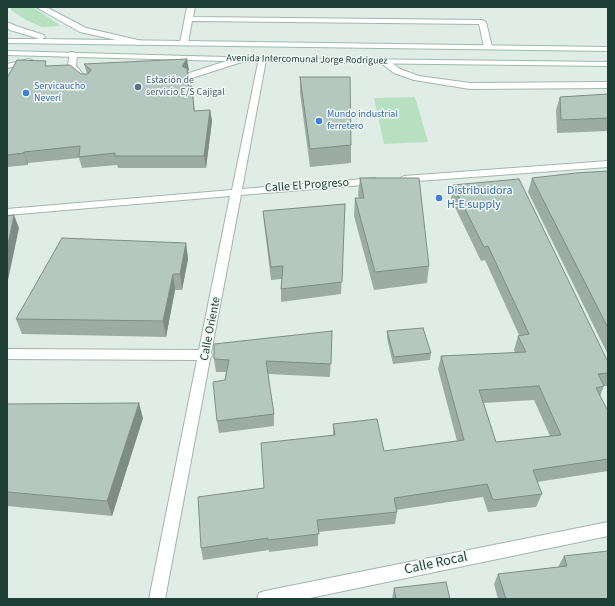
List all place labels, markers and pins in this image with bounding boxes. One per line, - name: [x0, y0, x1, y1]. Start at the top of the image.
- place label: Estación de servicio E/S Cajigal: [146, 75, 225, 98]
- place label: Servicaucho Neverí: [34, 81, 86, 104]
- marker: Estación de servicio E/S Cajigal: [133, 82, 143, 92]
- marker: Servicaucho Neverí: [21, 88, 31, 98]
- place label: Mundo industrial ferretero: [327, 109, 398, 132]
- marker: Mundo industrial ferretero: [314, 116, 324, 126]
- place label: Distribuidora H-E supply: [447, 184, 512, 212]
- marker: Distribuidora H-E supply: [434, 193, 444, 203]

